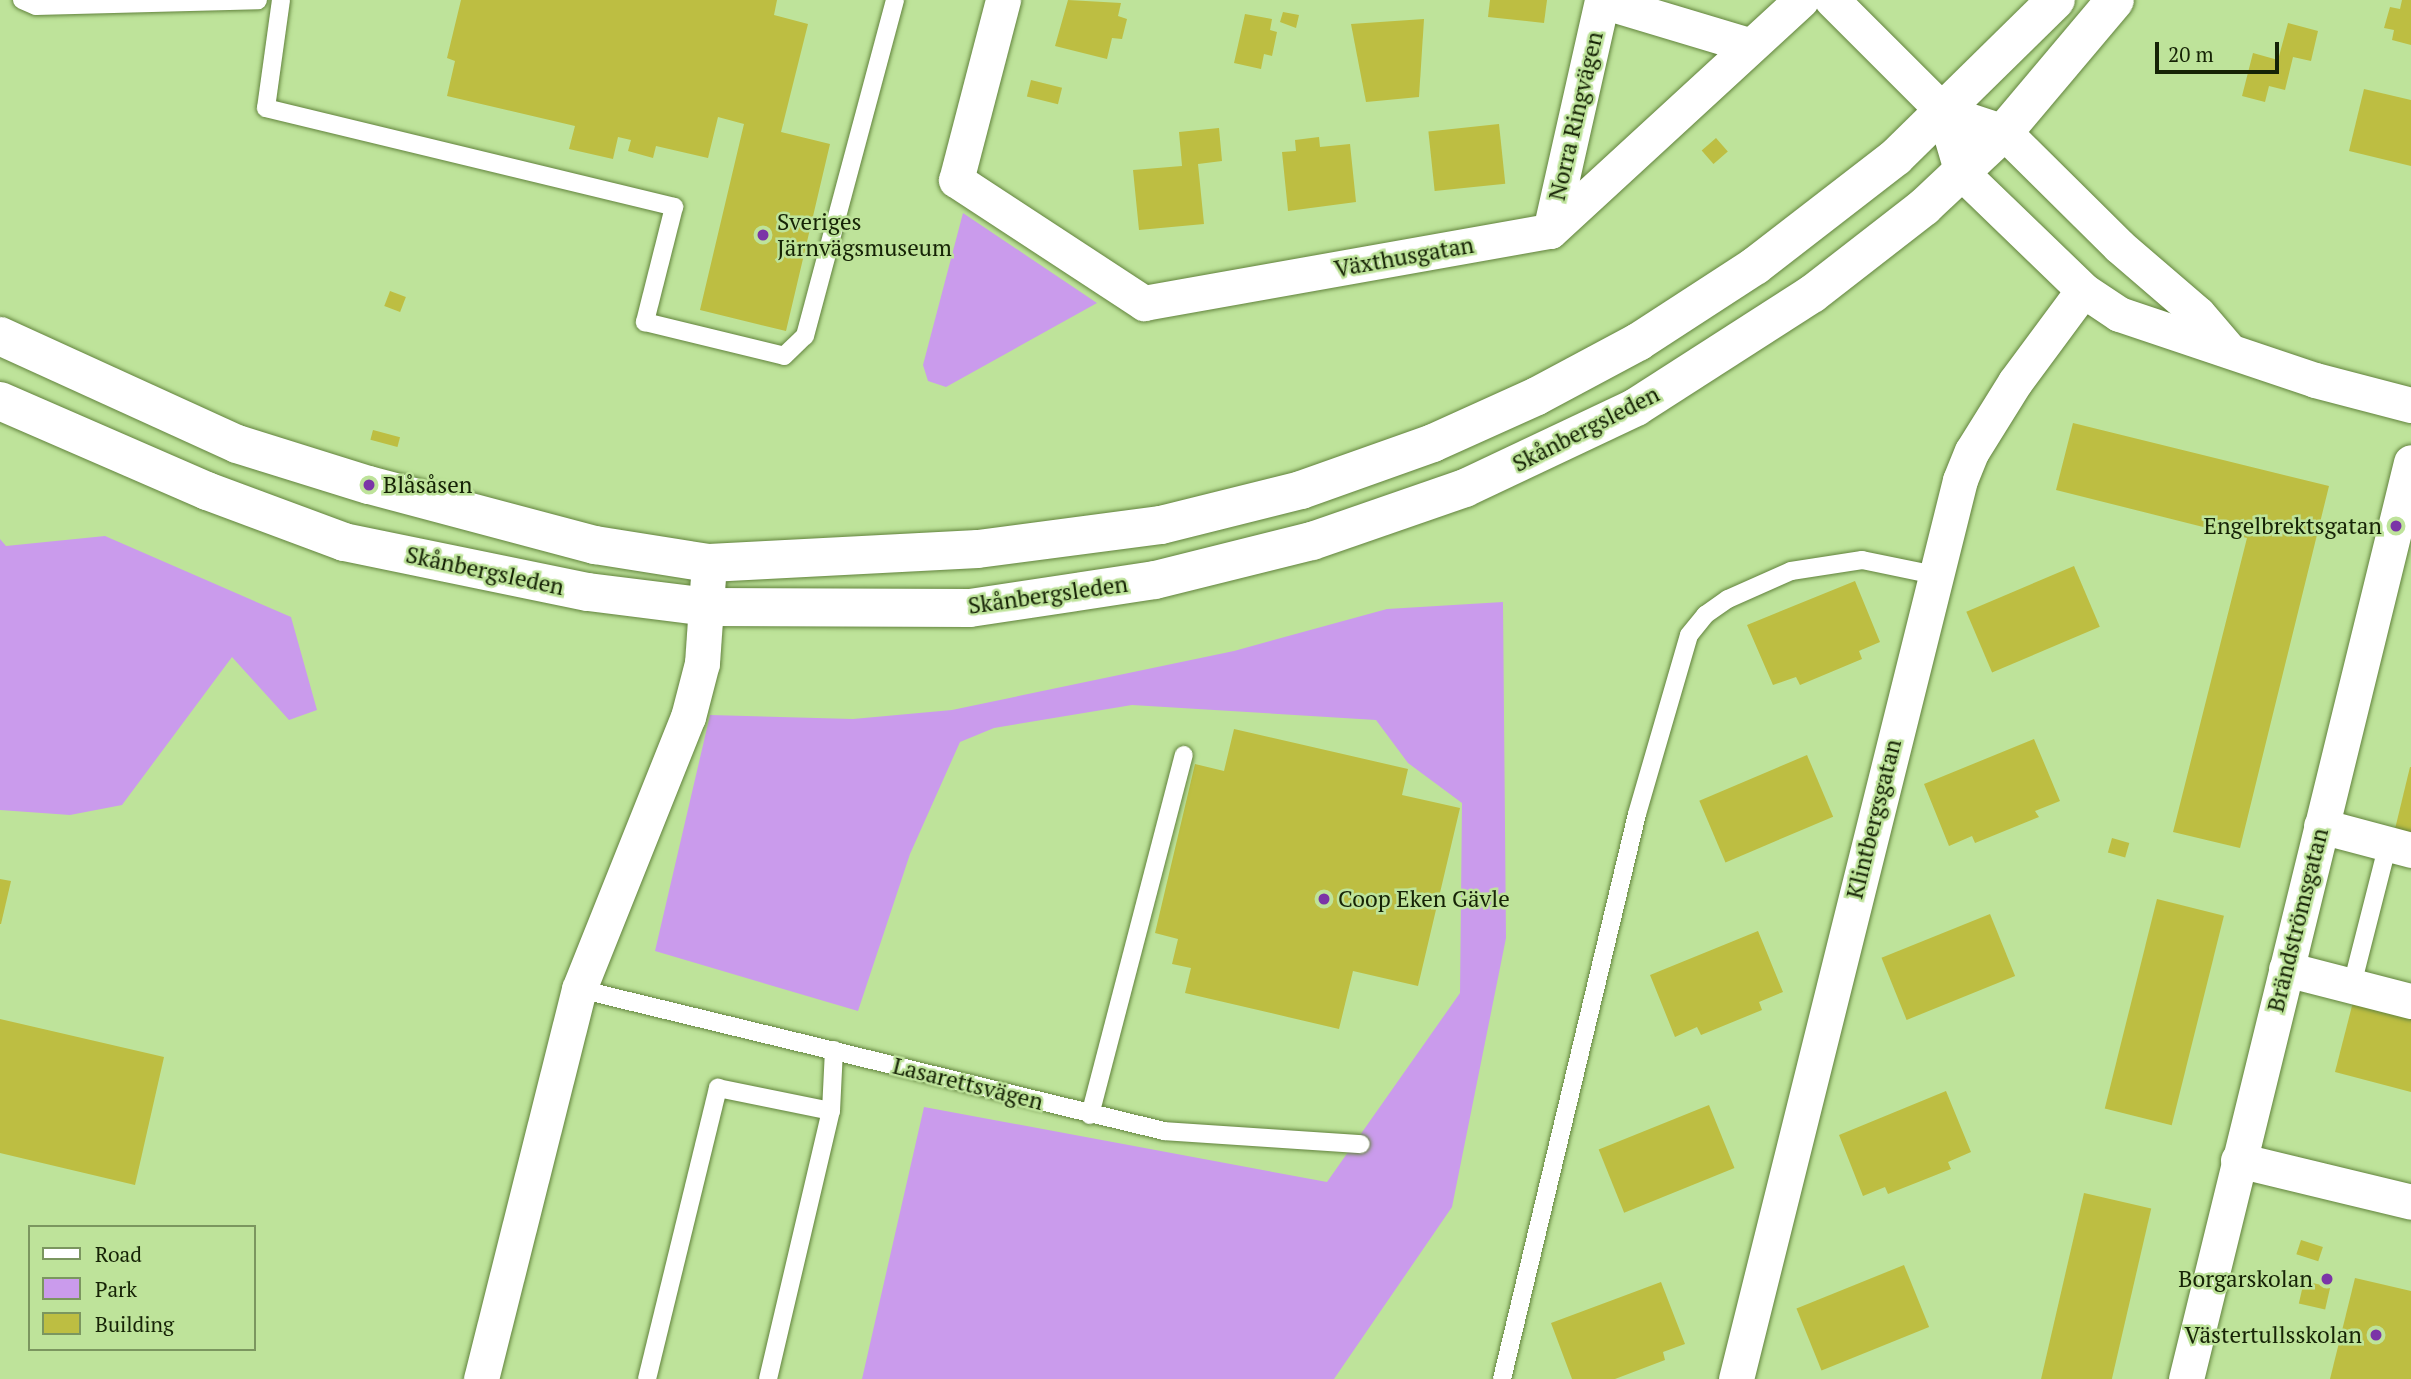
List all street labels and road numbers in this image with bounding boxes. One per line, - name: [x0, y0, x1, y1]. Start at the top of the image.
- street label: Norra Ringvägen: [1543, 29, 1609, 203]
- street label: Växthusgatan: [1332, 231, 1476, 283]
- street label: Skånbergsleden: [1508, 380, 1664, 478]
- street label: Skånbergsleden: [403, 541, 567, 601]
- street label: Skånbergsleden: [966, 570, 1130, 620]
- street label: Klintbergsgatan: [1841, 736, 1907, 902]
- street label: Brändströmsgatan: [2262, 825, 2334, 1015]
- street label: Lasarettsvägen: [890, 1052, 1046, 1116]

